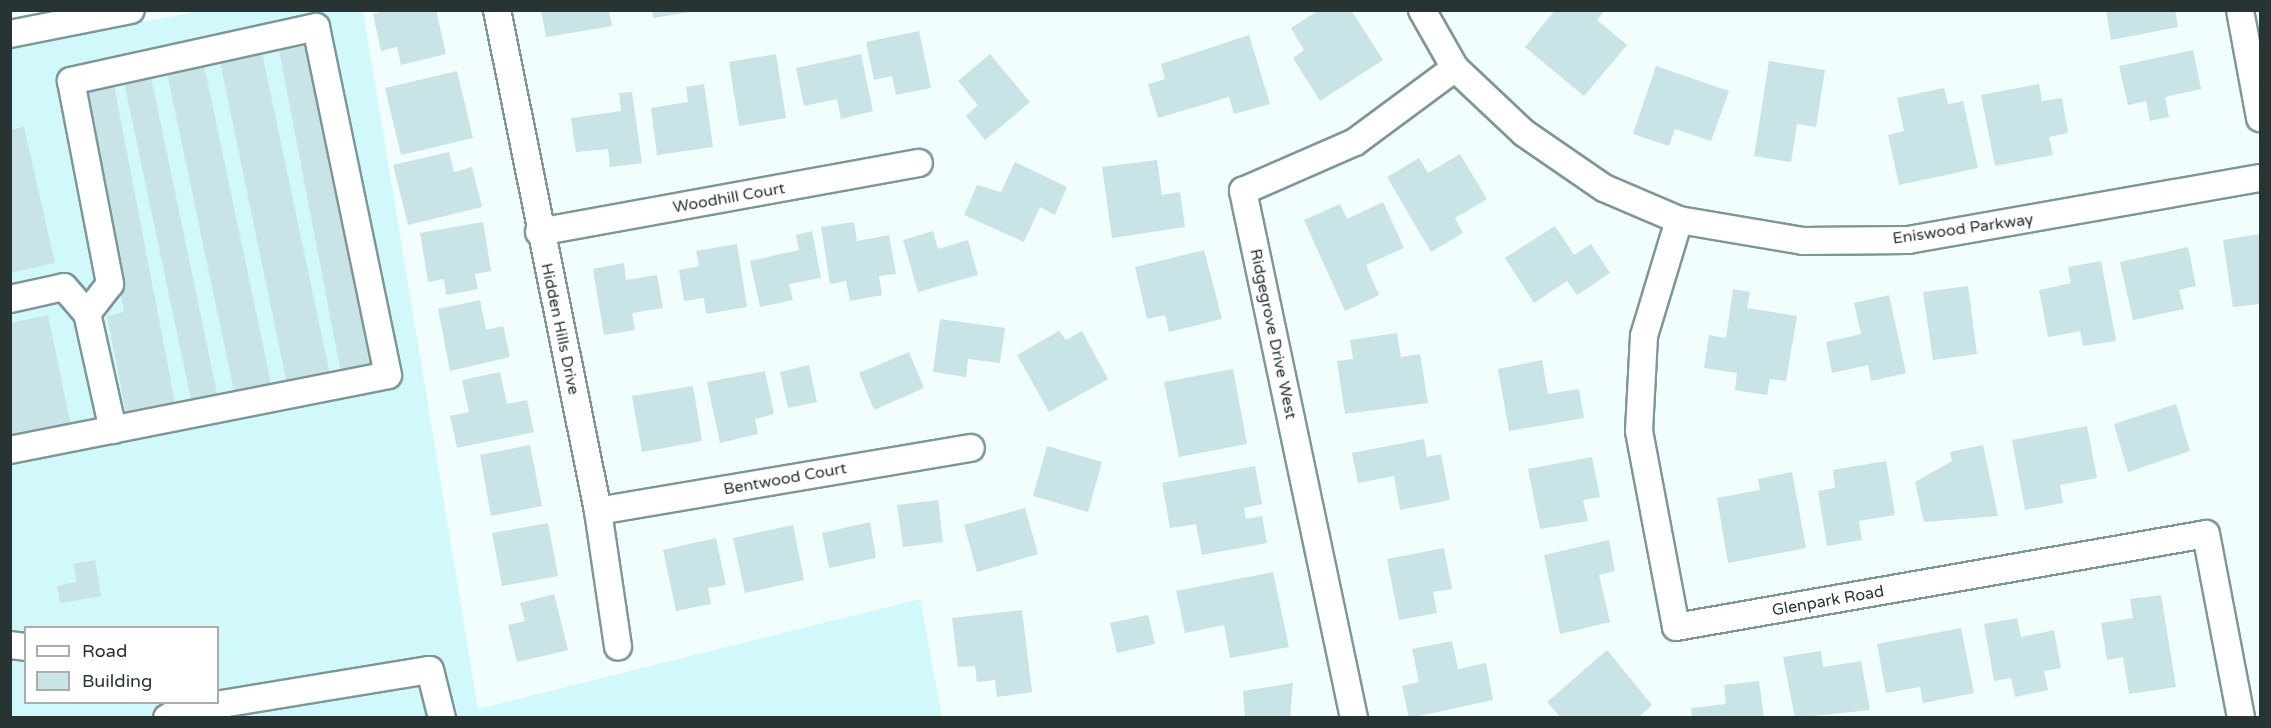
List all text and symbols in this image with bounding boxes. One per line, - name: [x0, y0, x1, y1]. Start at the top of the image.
- street label: Woodhill Court: [671, 179, 787, 217]
- street label: Eniswood Parkway: [1891, 210, 2035, 248]
- street label: Ridgegrove Drive West: [1246, 247, 1300, 421]
- street label: Hidden Hills Drive: [537, 261, 583, 397]
- street label: Bentwood Court: [722, 459, 848, 499]
- street label: Glenpark Road: [1771, 582, 1885, 620]
- legend: [24, 626, 219, 704]
- text: Road: [82, 640, 127, 662]
- text: Building: [82, 670, 152, 692]

